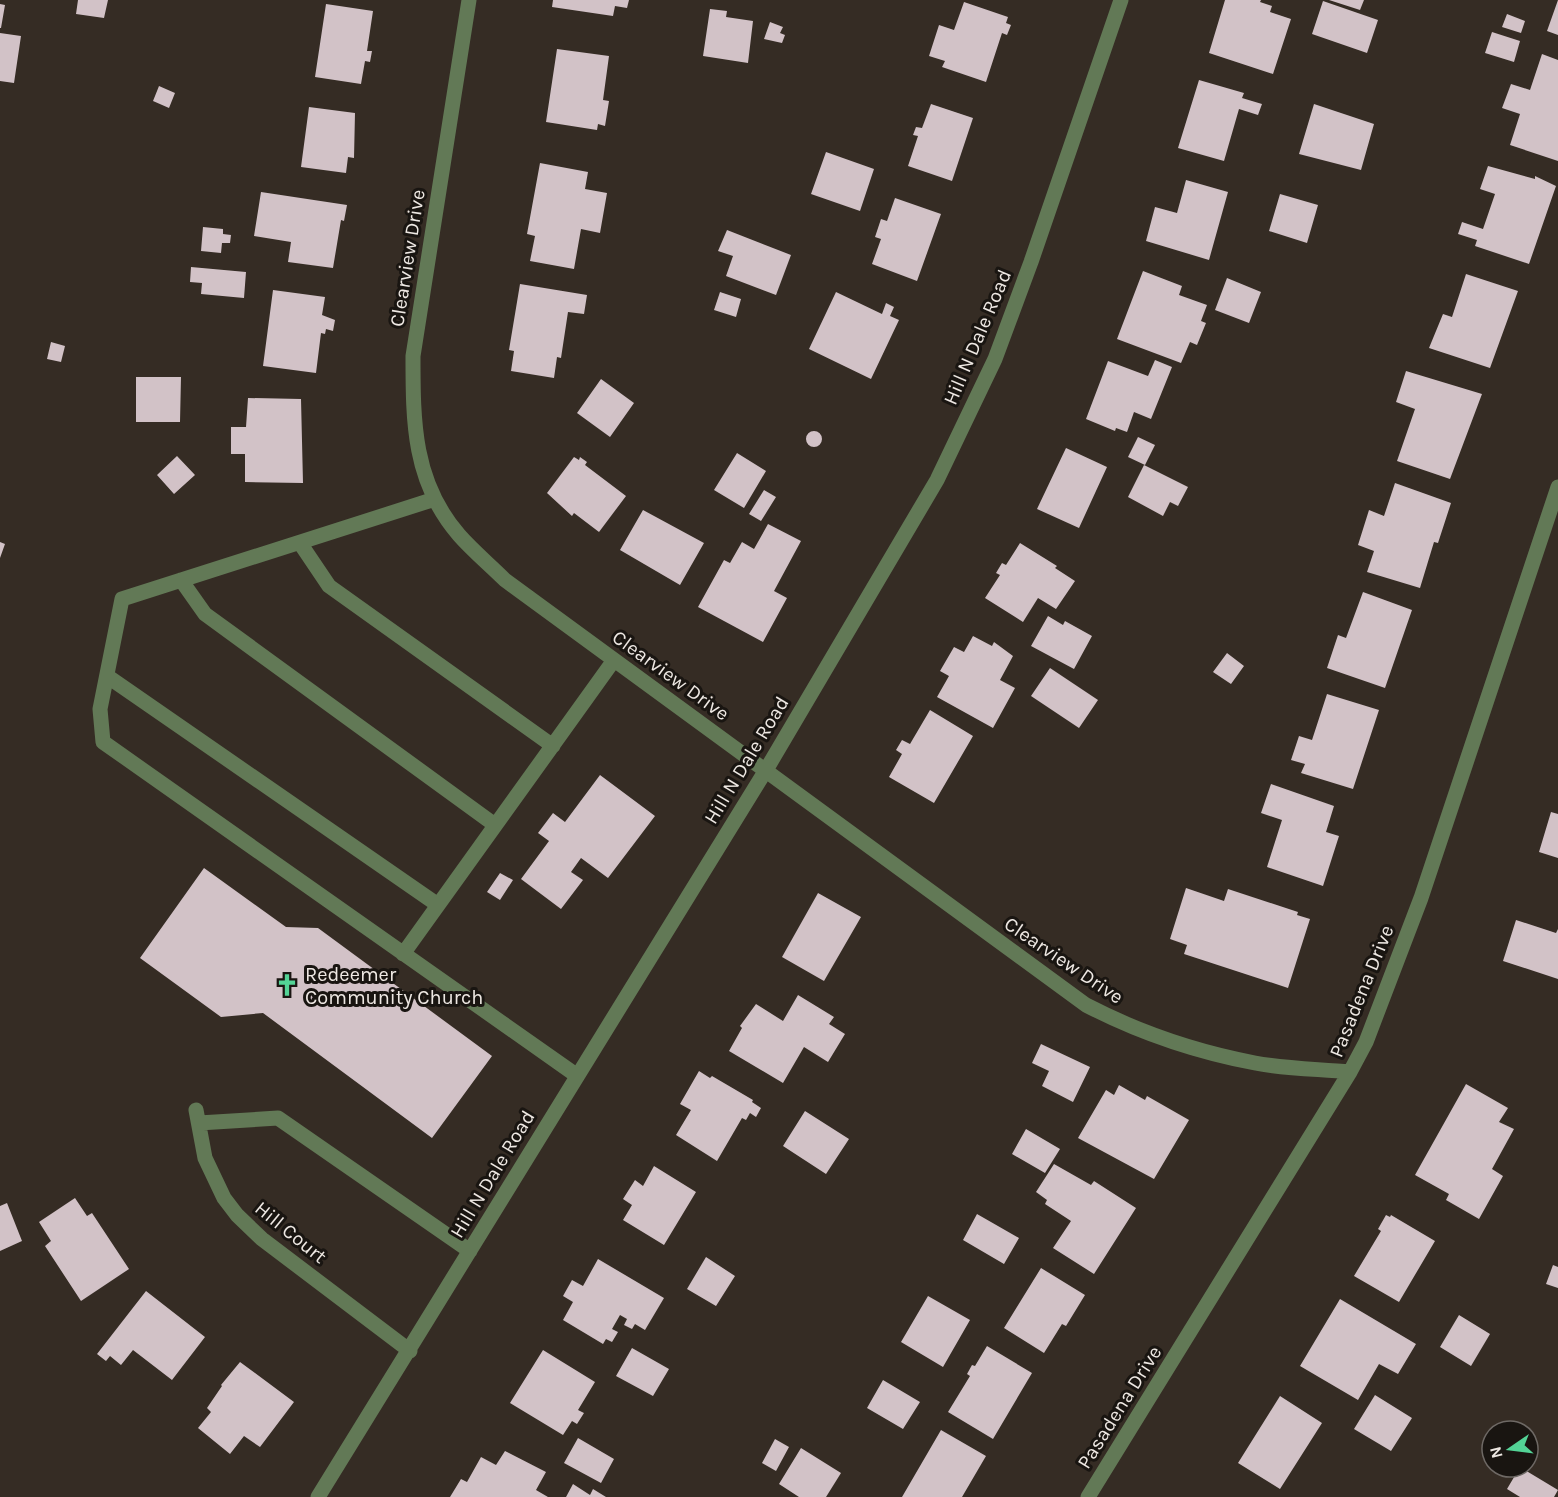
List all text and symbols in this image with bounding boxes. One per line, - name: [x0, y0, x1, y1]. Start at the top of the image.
- street label: Clearview Drive: [385, 188, 430, 328]
- street label: Hill N Dale Road: [939, 266, 1016, 408]
- street label: Clearview Drive: [608, 625, 734, 725]
- street label: Hill N Dale Road: [699, 692, 794, 828]
- street label: Clearview Drive: [1000, 912, 1128, 1009]
- street label: Pasadena Drive: [1325, 922, 1398, 1061]
- place label: Redeemer Community Church: [305, 963, 483, 1009]
- church icon: Redeemer Community Church: [274, 972, 300, 998]
- street label: Hill N Dale Road: [445, 1106, 540, 1242]
- street label: Hill Court: [250, 1197, 331, 1268]
- street label: Pasadena Drive: [1073, 1342, 1166, 1473]
- north arrow: [1480, 1419, 1540, 1479]
- text: N: [1485, 1445, 1507, 1460]

